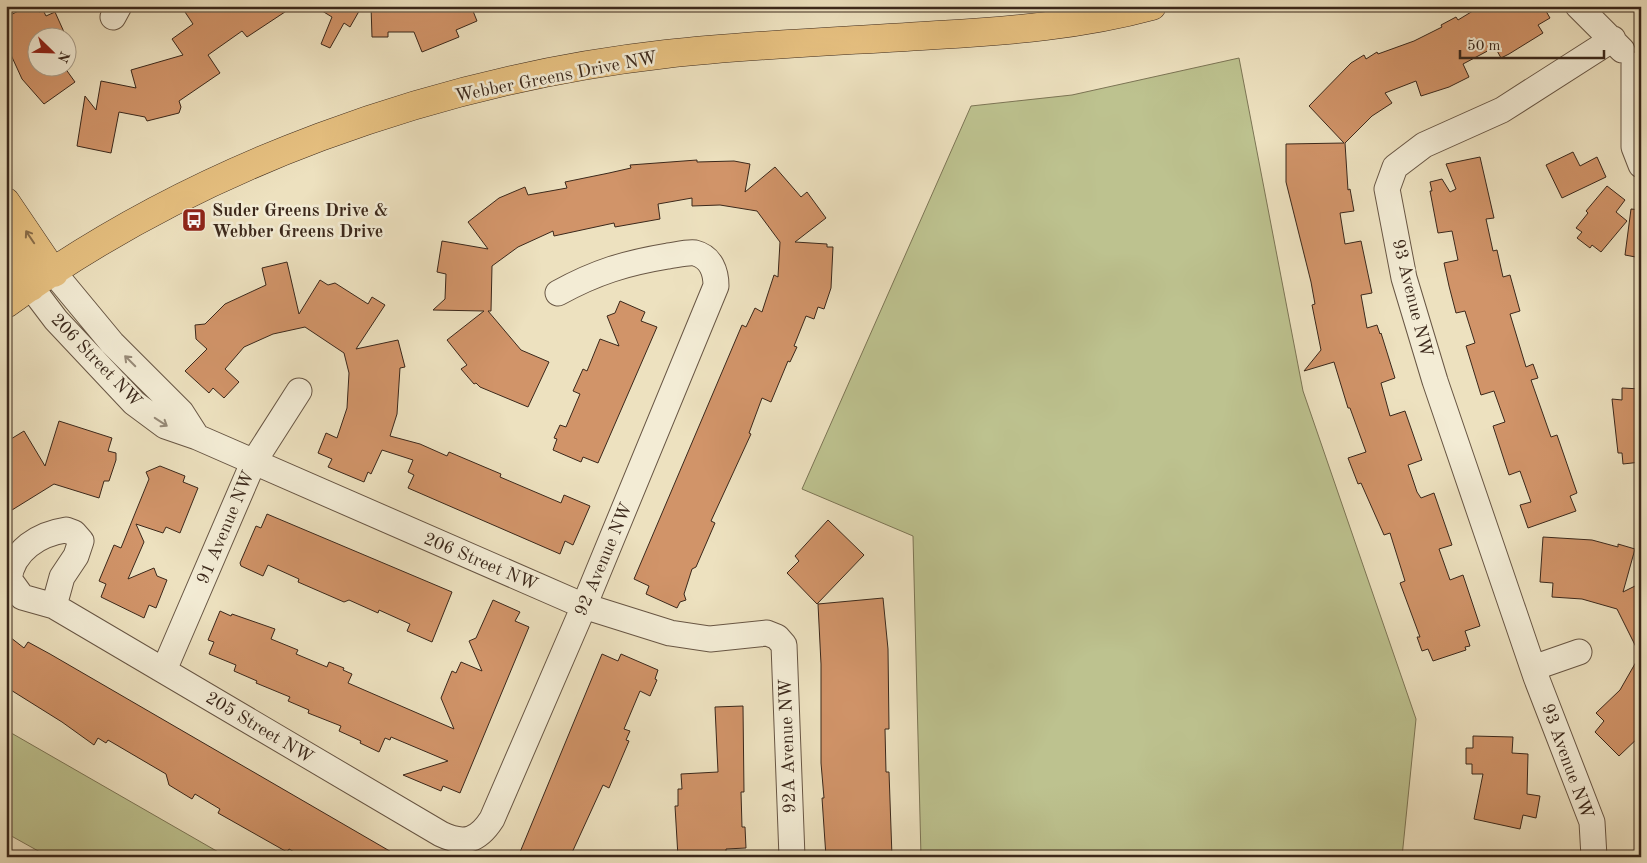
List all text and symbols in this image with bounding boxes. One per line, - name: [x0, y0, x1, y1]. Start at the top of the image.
- north arrow: [28, 28, 78, 78]
- scale bar: [1460, 28, 1603, 60]
- text: 50 m: [1467, 39, 1501, 54]
- text: N: [54, 49, 72, 65]
- street label: Webber Greens Drive NW: [453, 49, 659, 105]
- place label: Suder Greens Drive & Webber Greens Drive: [212, 202, 388, 241]
- bus stop icon: Suder Greens Drive & Webber Greens Drive: [181, 207, 207, 233]
- one-way arrow: [25, 231, 35, 245]
- street label: 93 Avenue NW: [1389, 237, 1435, 359]
- street label: 206 Street NW: [47, 310, 145, 411]
- one-way arrow: [124, 355, 136, 368]
- one-way arrow: [154, 417, 168, 428]
- street label: 91 Avenue NW: [194, 468, 258, 587]
- street label: 92 Avenue NW: [572, 500, 636, 619]
- street label: 206 Street NW: [421, 530, 540, 594]
- street label: 92A Avenue NW: [777, 678, 799, 814]
- street label: 205 Street NW: [202, 689, 316, 767]
- street label: 93 Avenue NW: [1538, 701, 1596, 821]

